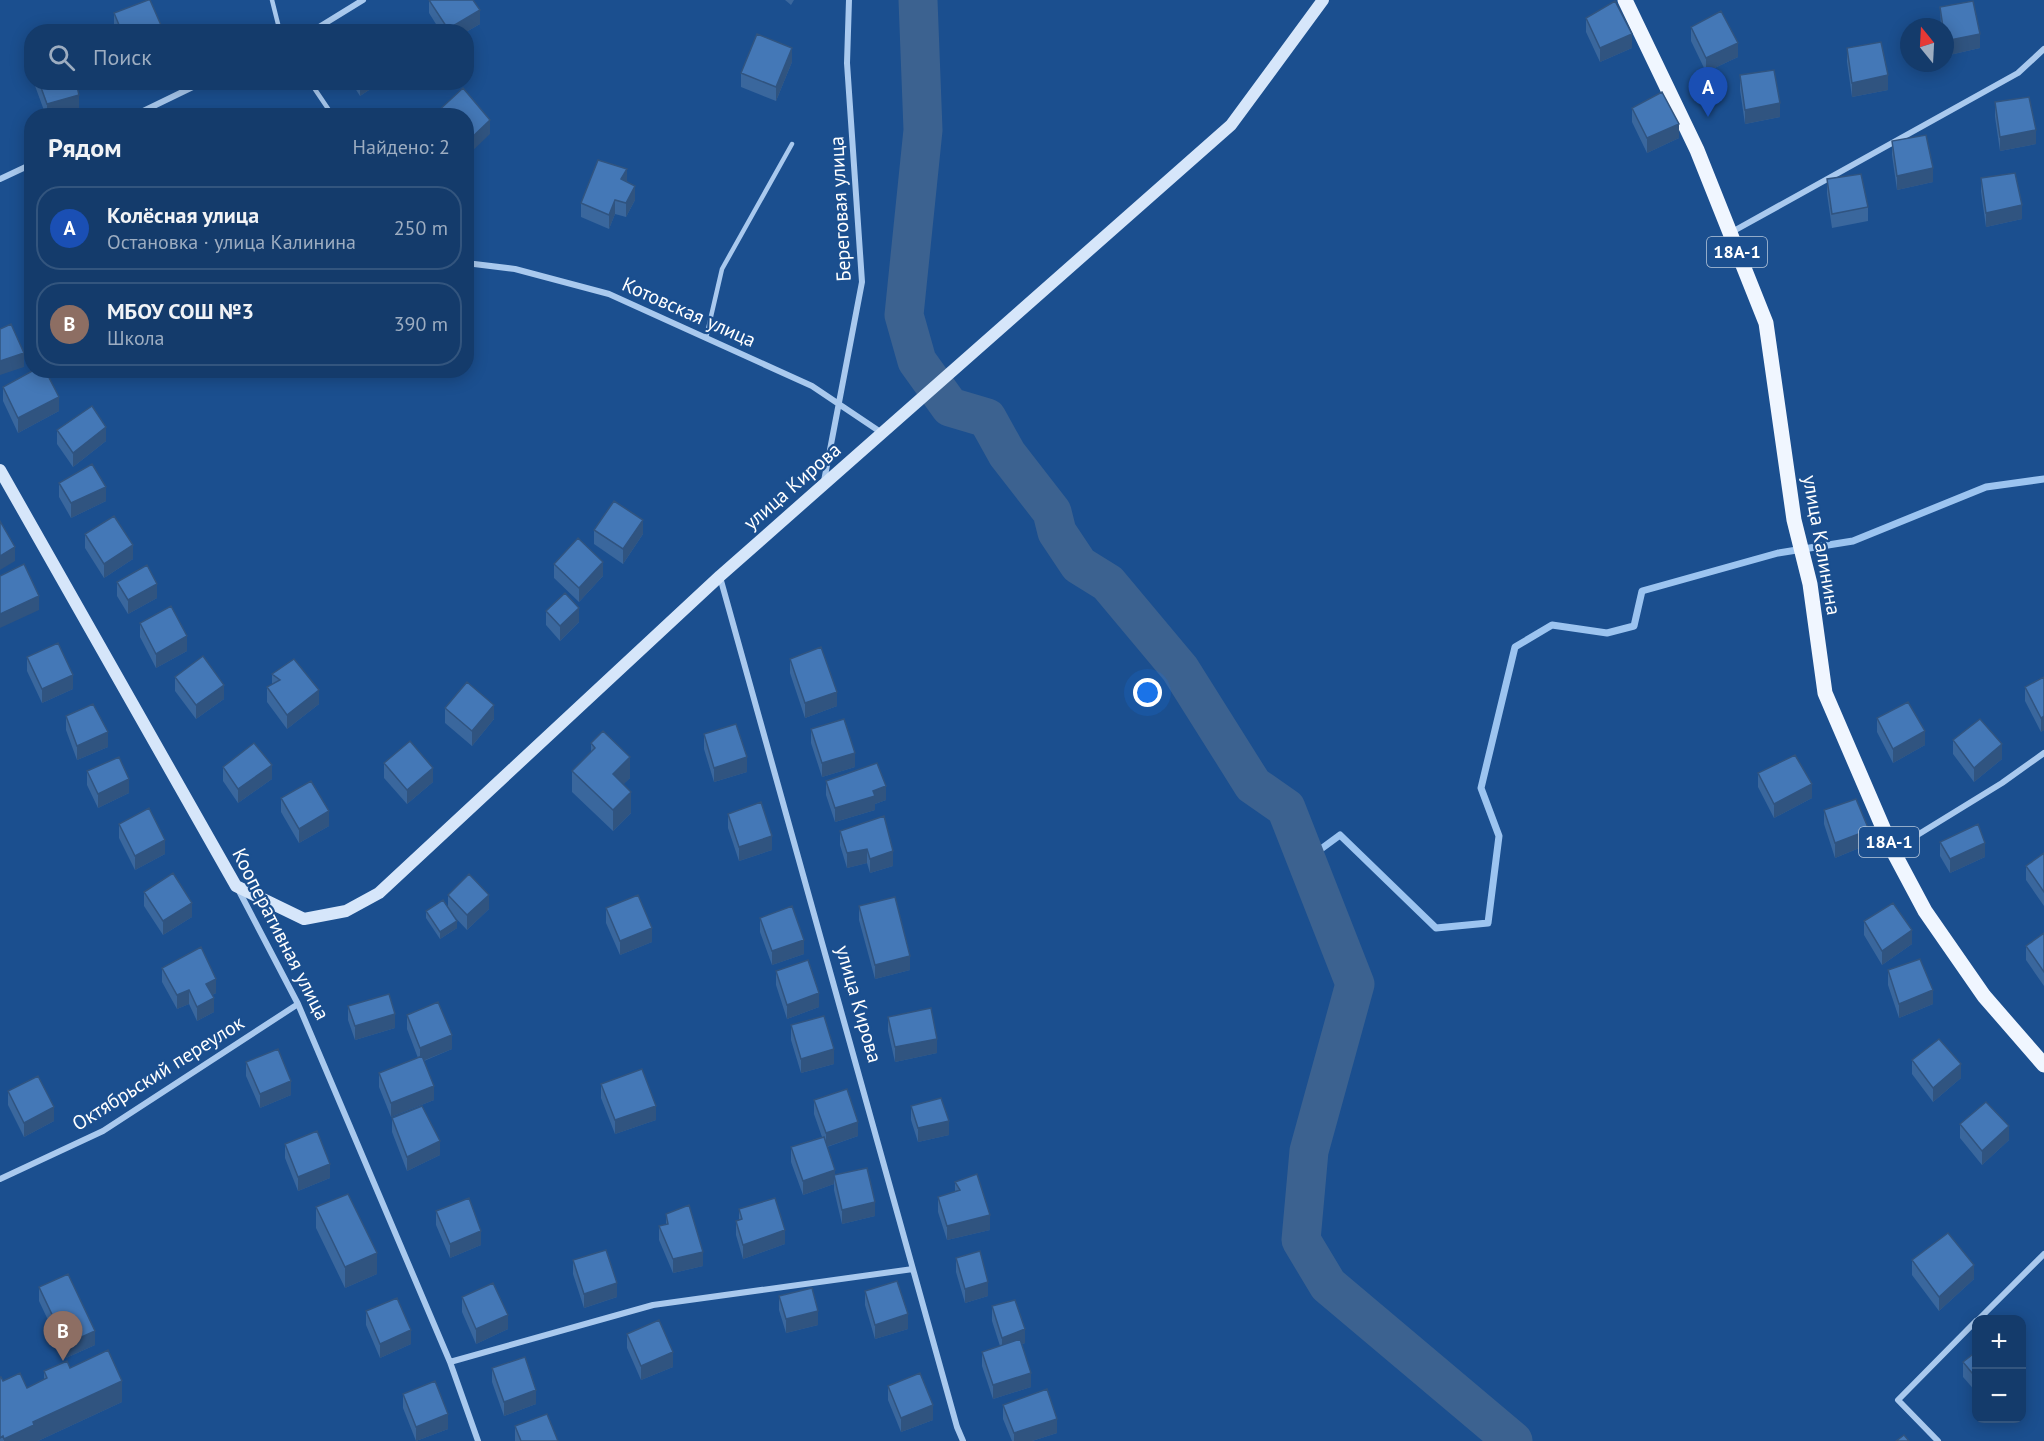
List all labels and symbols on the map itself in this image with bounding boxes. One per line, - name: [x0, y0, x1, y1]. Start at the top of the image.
- north arrow: [1900, 18, 1954, 72]
- pin: A: [1688, 68, 1728, 117]
- street label: Береговая улица: [823, 136, 857, 282]
- road number: 18А-1: [1707, 237, 1767, 267]
- street label: Котовская улица: [618, 271, 760, 353]
- street label: улица Кирова: [738, 437, 846, 535]
- street label: улица Калинина: [1797, 473, 1847, 617]
- your location: [1133, 678, 1162, 707]
- road number: 18А-1: [1859, 827, 1919, 857]
- street label: Кооперативная улица: [226, 844, 336, 1024]
- street label: улица Кирова: [830, 942, 888, 1066]
- street label: Октябрьский переулок: [67, 1009, 249, 1136]
- pin: B: [44, 1312, 82, 1361]

